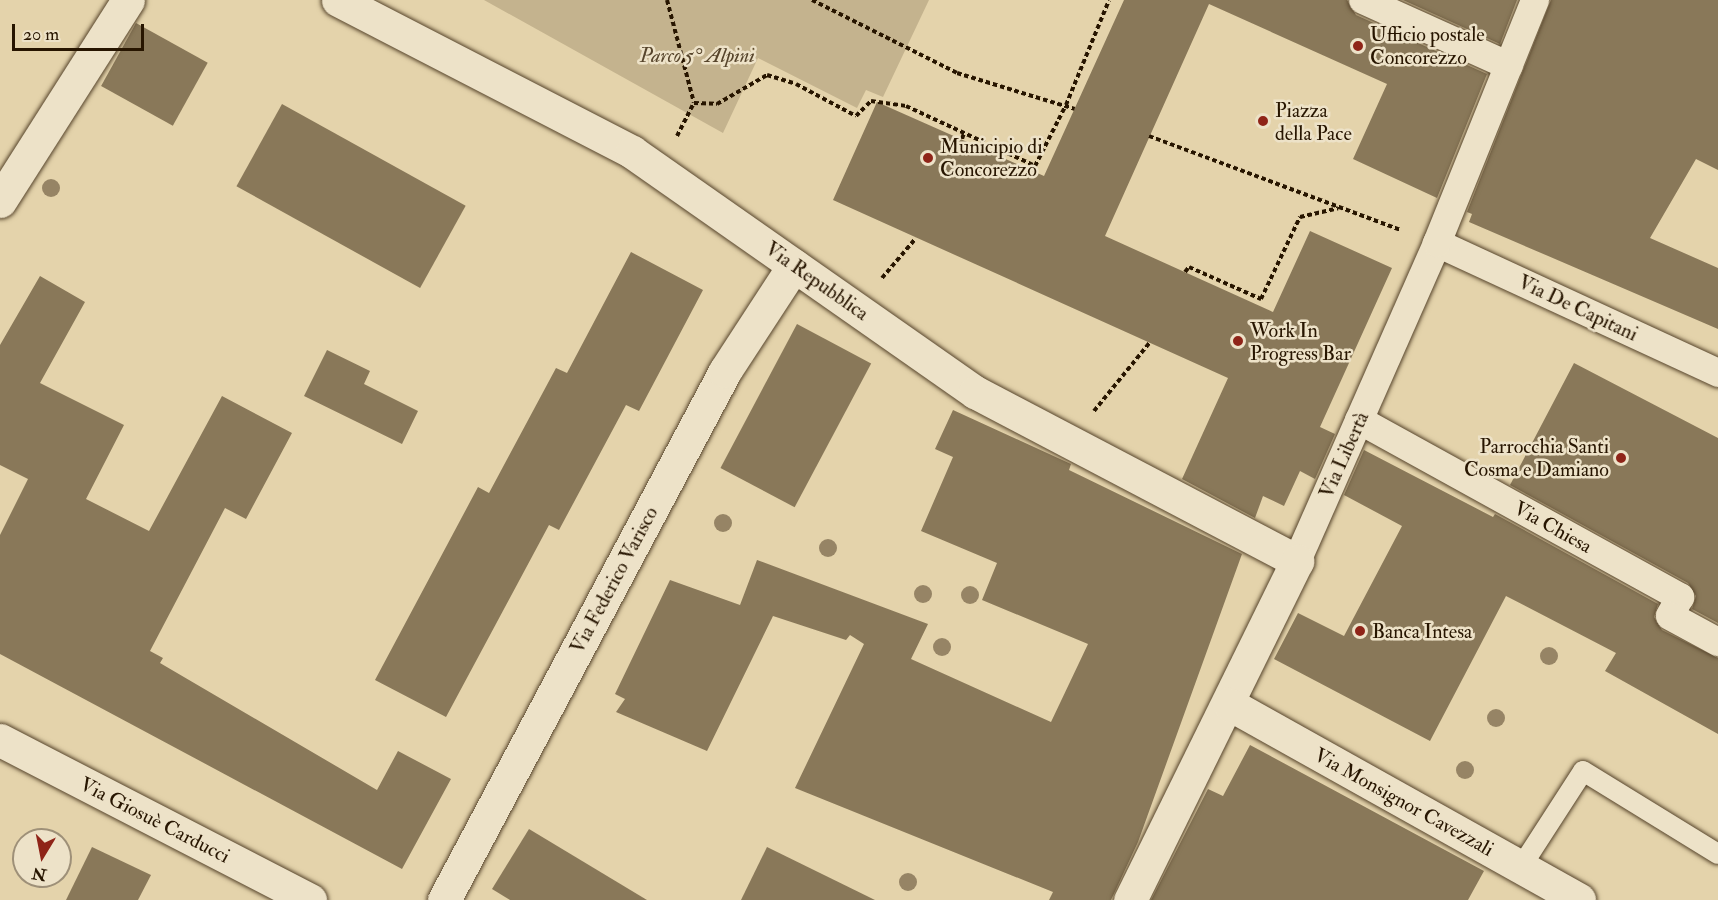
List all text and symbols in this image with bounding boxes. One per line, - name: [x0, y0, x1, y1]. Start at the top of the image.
- scale bar: [15, 12, 147, 50]
- place label: Ufficio postale Concorezzo: [1370, 22, 1485, 69]
- text: 20 m: [23, 23, 59, 46]
- marker: Ufficio postale Concorezzo: [1351, 39, 1365, 53]
- park label: Parco 5° Alpini: [639, 43, 755, 67]
- place label: Piazza della Pace: [1275, 98, 1352, 145]
- marker: Piazza della Pace: [1256, 114, 1270, 128]
- place label: Municipio di Concorezzo: [940, 134, 1042, 181]
- marker: Municipio di Concorezzo: [921, 151, 935, 165]
- street label: Via Repubblica: [761, 237, 873, 325]
- street label: Via De Capitani: [1514, 270, 1642, 346]
- place label: Work In Progress Bar: [1250, 318, 1351, 365]
- marker: Work In Progress Bar: [1231, 334, 1245, 348]
- street label: Via Libertà: [1314, 408, 1374, 502]
- place label: Parrocchia Santi Cosma e Damiano: [1464, 434, 1609, 481]
- marker: Parrocchia Santi Cosma e Damiano: [1614, 451, 1628, 465]
- street label: Via Chiesa: [1510, 496, 1596, 558]
- street label: Via Federico Varisco: [565, 502, 663, 658]
- place label: Banca Intesa: [1372, 619, 1472, 643]
- marker: Banca Intesa: [1353, 624, 1367, 638]
- street label: Via Monsignor Cavezzali: [1310, 743, 1498, 861]
- street label: Via Giosuè Carducci: [76, 772, 234, 868]
- north arrow: [12, 828, 72, 888]
- text: N: [30, 863, 48, 885]

